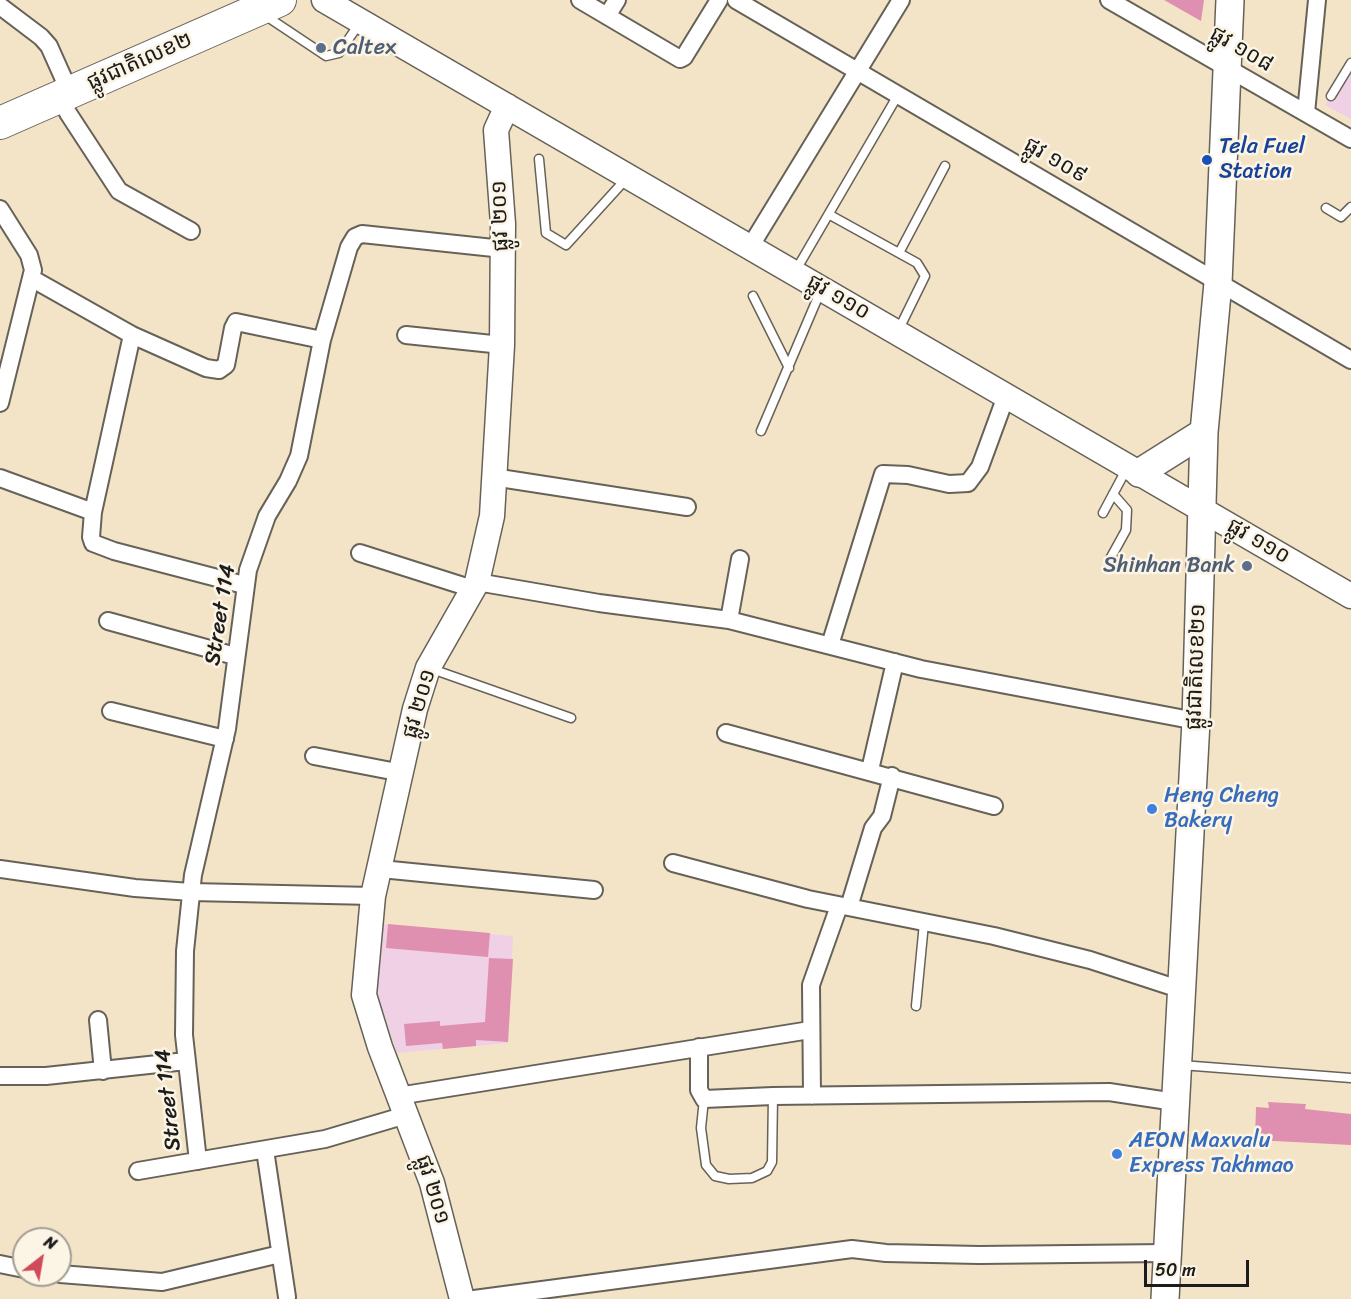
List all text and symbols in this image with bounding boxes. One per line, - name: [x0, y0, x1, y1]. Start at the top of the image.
- street label: ផ្លូវ ១០៨: [1205, 21, 1277, 79]
- street label: ផ្លូវជាតិលេខ២: [83, 27, 197, 97]
- place label: Caltex: [333, 35, 396, 61]
- marker: Caltex: [314, 41, 328, 55]
- street label: ផ្លូវ ១០៩: [1019, 132, 1091, 190]
- place label: Tela Fuel Station: [1219, 134, 1305, 186]
- marker: Tela Fuel Station: [1200, 153, 1214, 167]
- street label: ផ្លូវ ២០១: [487, 180, 515, 252]
- street label: ផ្លូវ ១១០: [802, 269, 874, 327]
- street label: ផ្លូវ ១១០: [1222, 513, 1294, 571]
- place label: Shinhan Bank: [1103, 553, 1235, 579]
- marker: Shinhan Bank: [1240, 559, 1254, 573]
- street label: Street 114: [200, 562, 242, 668]
- street label: ផ្លូវជាតិលេខ២១: [1182, 603, 1212, 731]
- street label: ផ្លូវ ២០១: [397, 666, 443, 742]
- place label: Heng Cheng Bakery: [1164, 783, 1279, 834]
- marker: Heng Cheng Bakery: [1145, 802, 1159, 816]
- street label: Street 114: [151, 1048, 187, 1152]
- place label: AEON Maxvalu Express Takhmao: [1129, 1128, 1294, 1180]
- marker: AEON Maxvalu Express Takhmao: [1110, 1147, 1124, 1161]
- street label: ផ្លូវ ២០១: [409, 1152, 455, 1228]
- north arrow: [12, 1227, 72, 1287]
- text: N: [38, 1228, 63, 1258]
- scale bar: [1147, 1248, 1252, 1286]
- text: 50 m: [1155, 1254, 1196, 1286]

